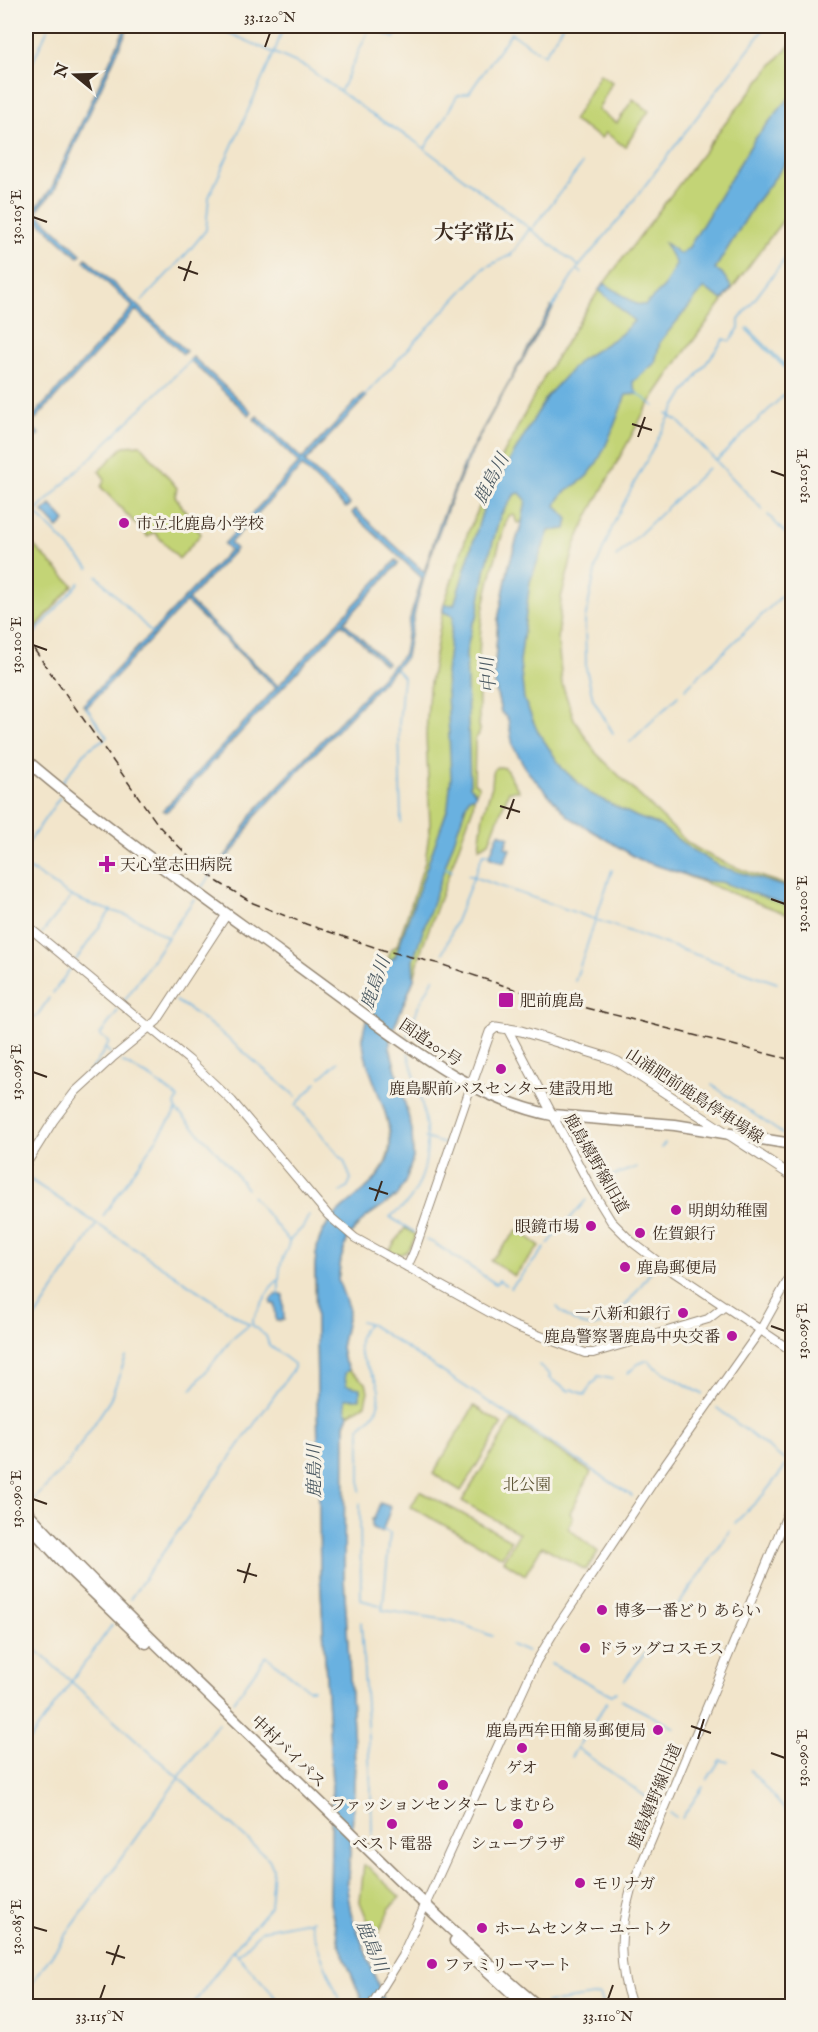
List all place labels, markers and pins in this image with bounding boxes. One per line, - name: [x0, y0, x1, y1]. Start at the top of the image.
- place label: 市立北鹿島小学校: [136, 515, 264, 535]
- marker: 市立北鹿島小学校: [117, 516, 131, 530]
- marker: 天心堂志田病院: [98, 855, 116, 873]
- place label: 天心堂志田病院: [120, 856, 232, 876]
- marker: 肥前鹿島: [497, 991, 515, 1009]
- place label: 肥前鹿島: [520, 992, 584, 1012]
- marker: 鹿島駅前バスセンター建設用地: [494, 1062, 508, 1076]
- place label: 鹿島駅前バスセンター建設用地: [389, 1080, 613, 1100]
- place label: 明朗幼稚園: [688, 1202, 768, 1222]
- marker: 明朗幼稚園: [669, 1203, 683, 1217]
- place label: 眼鏡市場: [515, 1218, 579, 1238]
- marker: 眼鏡市場: [584, 1219, 598, 1233]
- place label: 佐賀銀行: [652, 1225, 716, 1245]
- marker: 佐賀銀行: [633, 1226, 647, 1240]
- place label: 鹿島郵便局: [637, 1259, 717, 1279]
- marker: 鹿島郵便局: [618, 1260, 632, 1274]
- place label: 一八新和銀行: [575, 1305, 671, 1325]
- marker: 一八新和銀行: [676, 1306, 690, 1320]
- place label: 鹿島警察署鹿島中央交番: [544, 1328, 720, 1348]
- marker: 鹿島警察署鹿島中央交番: [725, 1329, 739, 1343]
- place label: 博多一番どり あらい: [614, 1602, 762, 1622]
- marker: 博多一番どり あらい: [595, 1603, 609, 1617]
- place label: ドラッグコスモス: [597, 1640, 724, 1660]
- marker: ドラッグコスモス: [578, 1641, 592, 1655]
- place label: 鹿島西牟田簡易郵便局: [486, 1722, 646, 1742]
- marker: 鹿島西牟田簡易郵便局: [651, 1723, 665, 1737]
- marker: ゲオ: [515, 1741, 529, 1755]
- place label: ゲオ: [506, 1759, 538, 1779]
- marker: ファッションセンター しまむら: [436, 1778, 450, 1792]
- place label: ファッションセンター しまむら: [330, 1796, 556, 1816]
- marker: ベスト電器: [385, 1817, 399, 1831]
- marker: シュープラザ: [511, 1817, 525, 1831]
- place label: ベスト電器: [352, 1835, 432, 1855]
- place label: シュープラザ: [471, 1835, 565, 1855]
- place label: モリナガ: [592, 1875, 655, 1895]
- marker: モリナガ: [573, 1876, 587, 1890]
- place label: ホームセンター ユートク: [494, 1920, 673, 1940]
- marker: ホームセンター ユートク: [475, 1921, 489, 1935]
- place label: ファミリーマート: [444, 1956, 572, 1976]
- marker: ファミリーマート: [425, 1957, 439, 1971]

